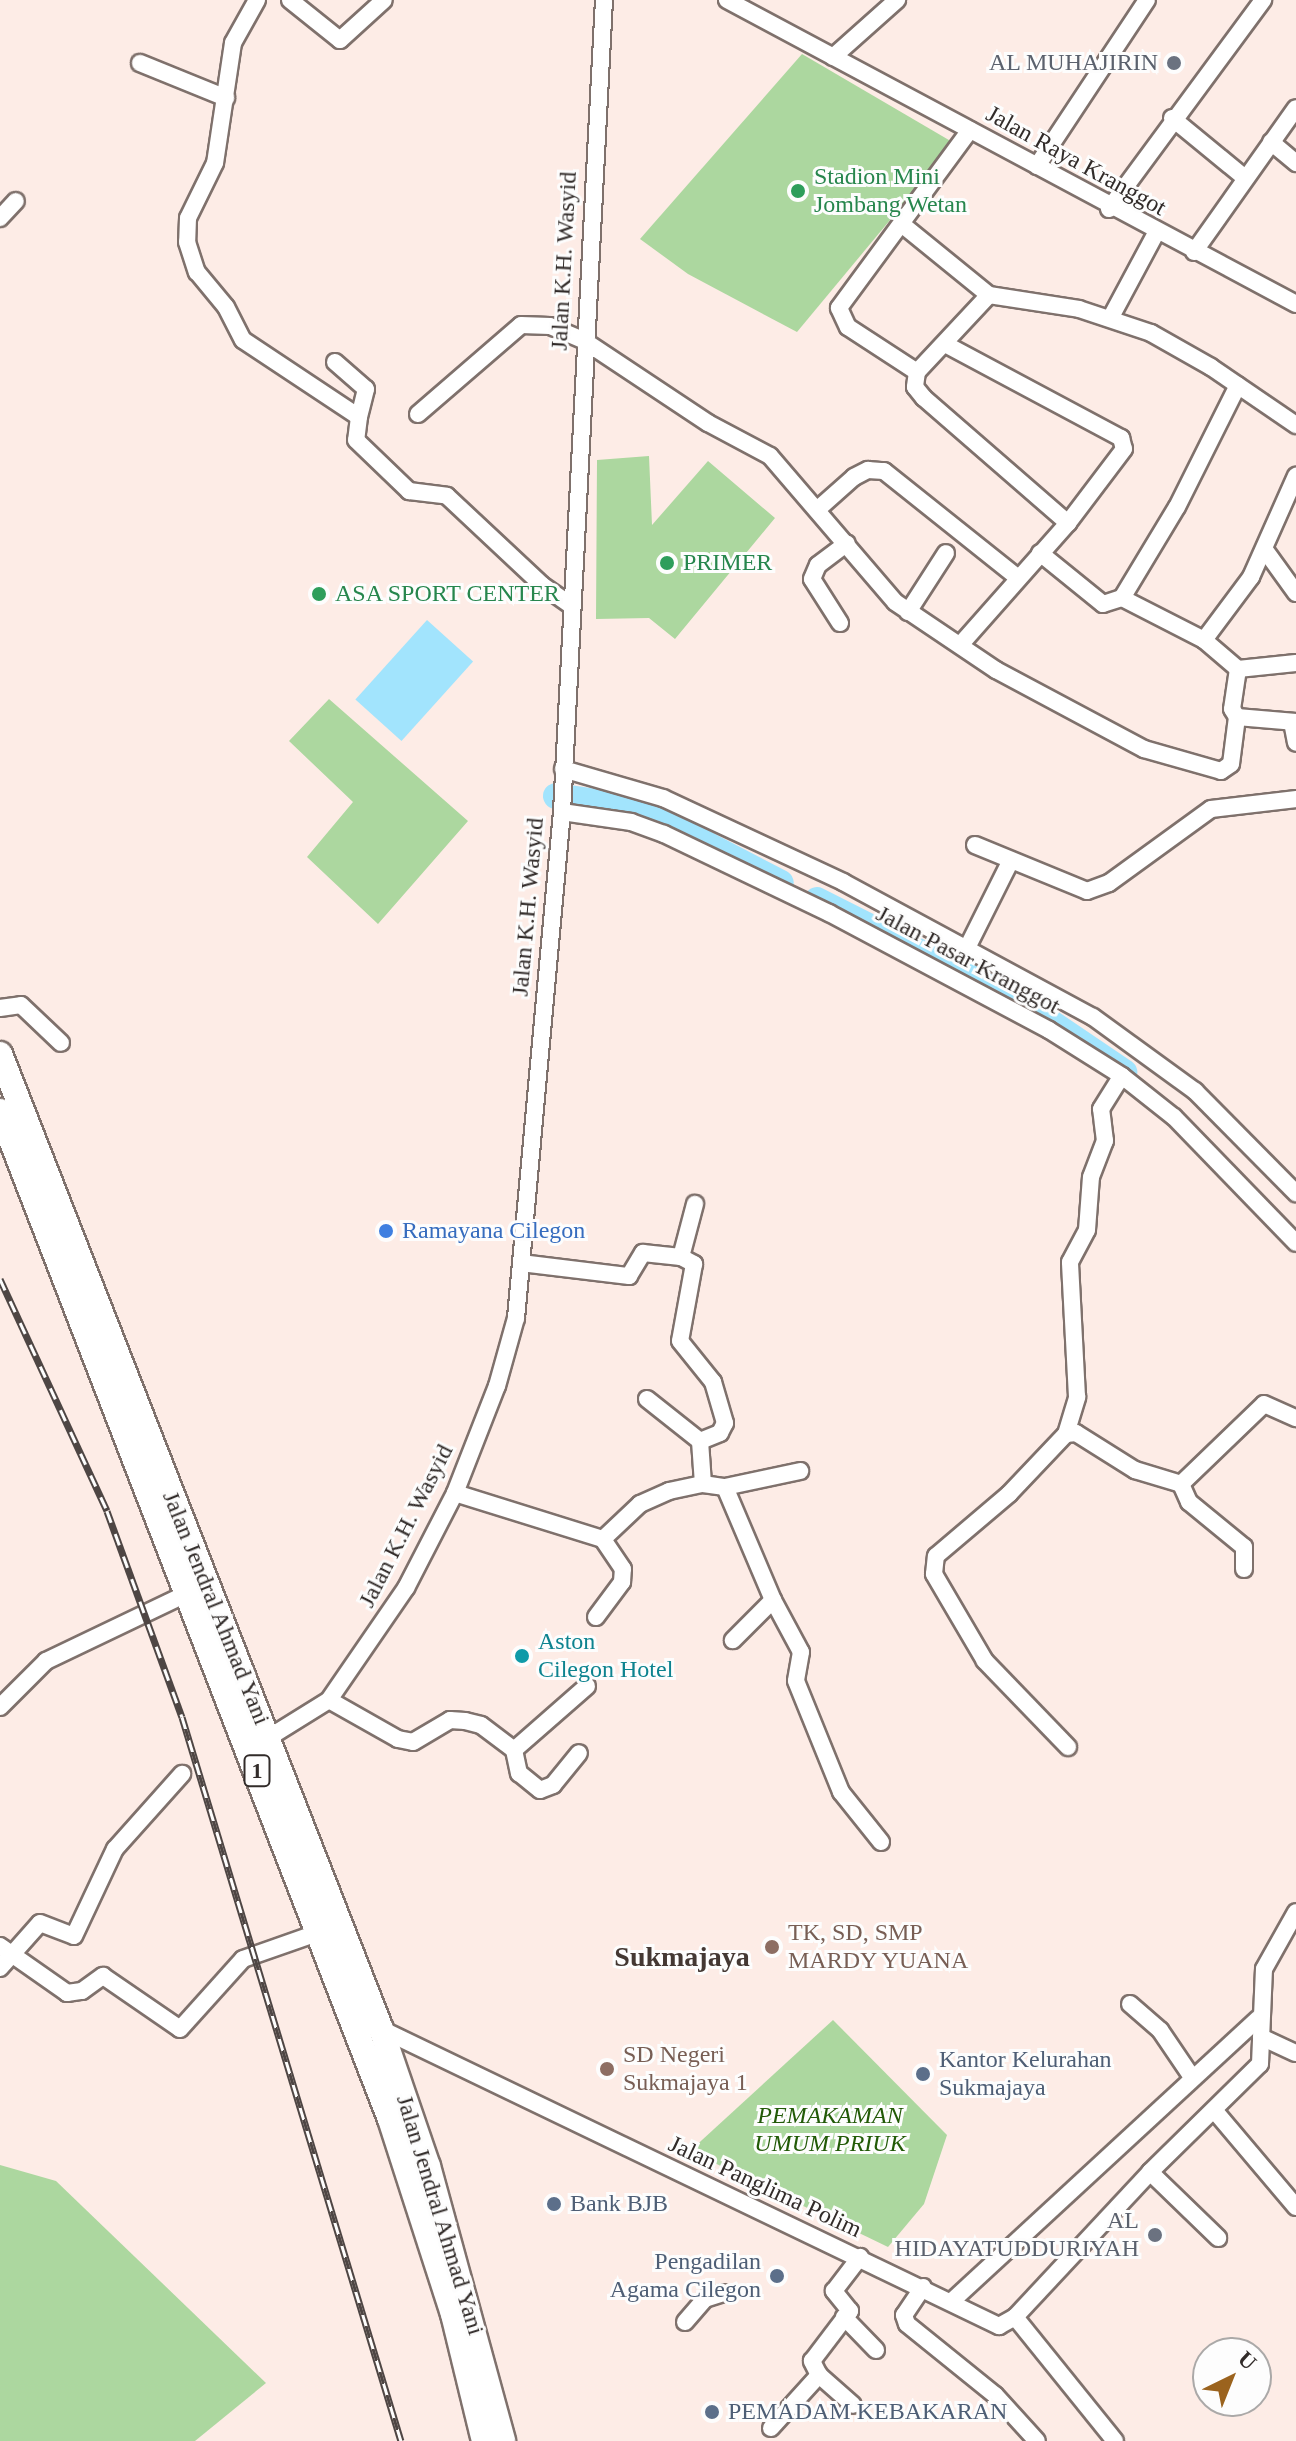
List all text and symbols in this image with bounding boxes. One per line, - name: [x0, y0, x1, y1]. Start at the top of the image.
- place label: AL MUHAJIRIN: [988, 49, 1158, 77]
- marker: AL MUHAJIRIN: [1165, 54, 1183, 72]
- street label: Jalan Raya Kranggot: [981, 100, 1171, 222]
- place label: Stadion Mini Jombang Wetan: [814, 163, 967, 219]
- street label: Jalan K.H. Wasyid: [545, 171, 583, 351]
- marker: Stadion Mini Jombang Wetan: [789, 182, 807, 200]
- place label: PRIMER: [683, 549, 772, 577]
- marker: PRIMER: [658, 554, 676, 572]
- place label: ASA SPORT CENTER: [335, 580, 562, 608]
- marker: ASA SPORT CENTER: [310, 585, 328, 603]
- street label: Jalan K.H. Wasyid: [506, 816, 550, 998]
- street label: Jalan Pasar Kranggot: [871, 899, 1065, 1021]
- place label: Ramayana Cilegon: [402, 1217, 585, 1245]
- marker: Ramayana Cilegon: [377, 1222, 395, 1240]
- street label: Jalan K.H. Wasyid: [352, 1440, 460, 1612]
- street label: Jalan Jendral Ahmad Yani: [156, 1486, 276, 1730]
- place label: Aston Cilegon Hotel: [538, 1628, 673, 1684]
- marker: Aston Cilegon Hotel: [513, 1647, 531, 1665]
- road number: 1: [243, 1753, 271, 1789]
- place label: TK, SD, SMP MARDY YUANA: [788, 1919, 970, 1975]
- marker: TK, SD, SMP MARDY YUANA: [763, 1938, 781, 1956]
- district label: Sukmajaya: [614, 1940, 750, 1974]
- place label: SD Negeri Sukmajaya 1: [623, 2041, 748, 2097]
- place label: Kantor Kelurahan Sukmajaya: [939, 2046, 1112, 2102]
- marker: SD Negeri Sukmajaya 1: [598, 2060, 616, 2078]
- marker: Kantor Kelurahan Sukmajaya: [914, 2065, 932, 2083]
- street label: Jalan Jendral Ahmad Yani: [389, 2091, 491, 2339]
- park label: PEMAKAMAN UMUM PRIUK: [754, 2102, 906, 2158]
- street label: Jalan Panglima Polim: [664, 2130, 866, 2244]
- place label: Bank BJB: [570, 2190, 668, 2218]
- marker: Bank BJB: [545, 2195, 563, 2213]
- place label: AL HIDAYATUDDURIYAH: [895, 2207, 1139, 2263]
- marker: AL HIDAYATUDDURIYAH: [1146, 2226, 1164, 2244]
- place label: Pengadilan Agama Cilegon: [610, 2248, 761, 2304]
- marker: Pengadilan Agama Cilegon: [768, 2267, 786, 2285]
- north arrow: [1192, 2337, 1272, 2417]
- text: U: [1233, 2346, 1262, 2375]
- place label: PEMADAM KEBAKARAN: [728, 2398, 1007, 2426]
- marker: PEMADAM KEBAKARAN: [703, 2403, 721, 2421]

